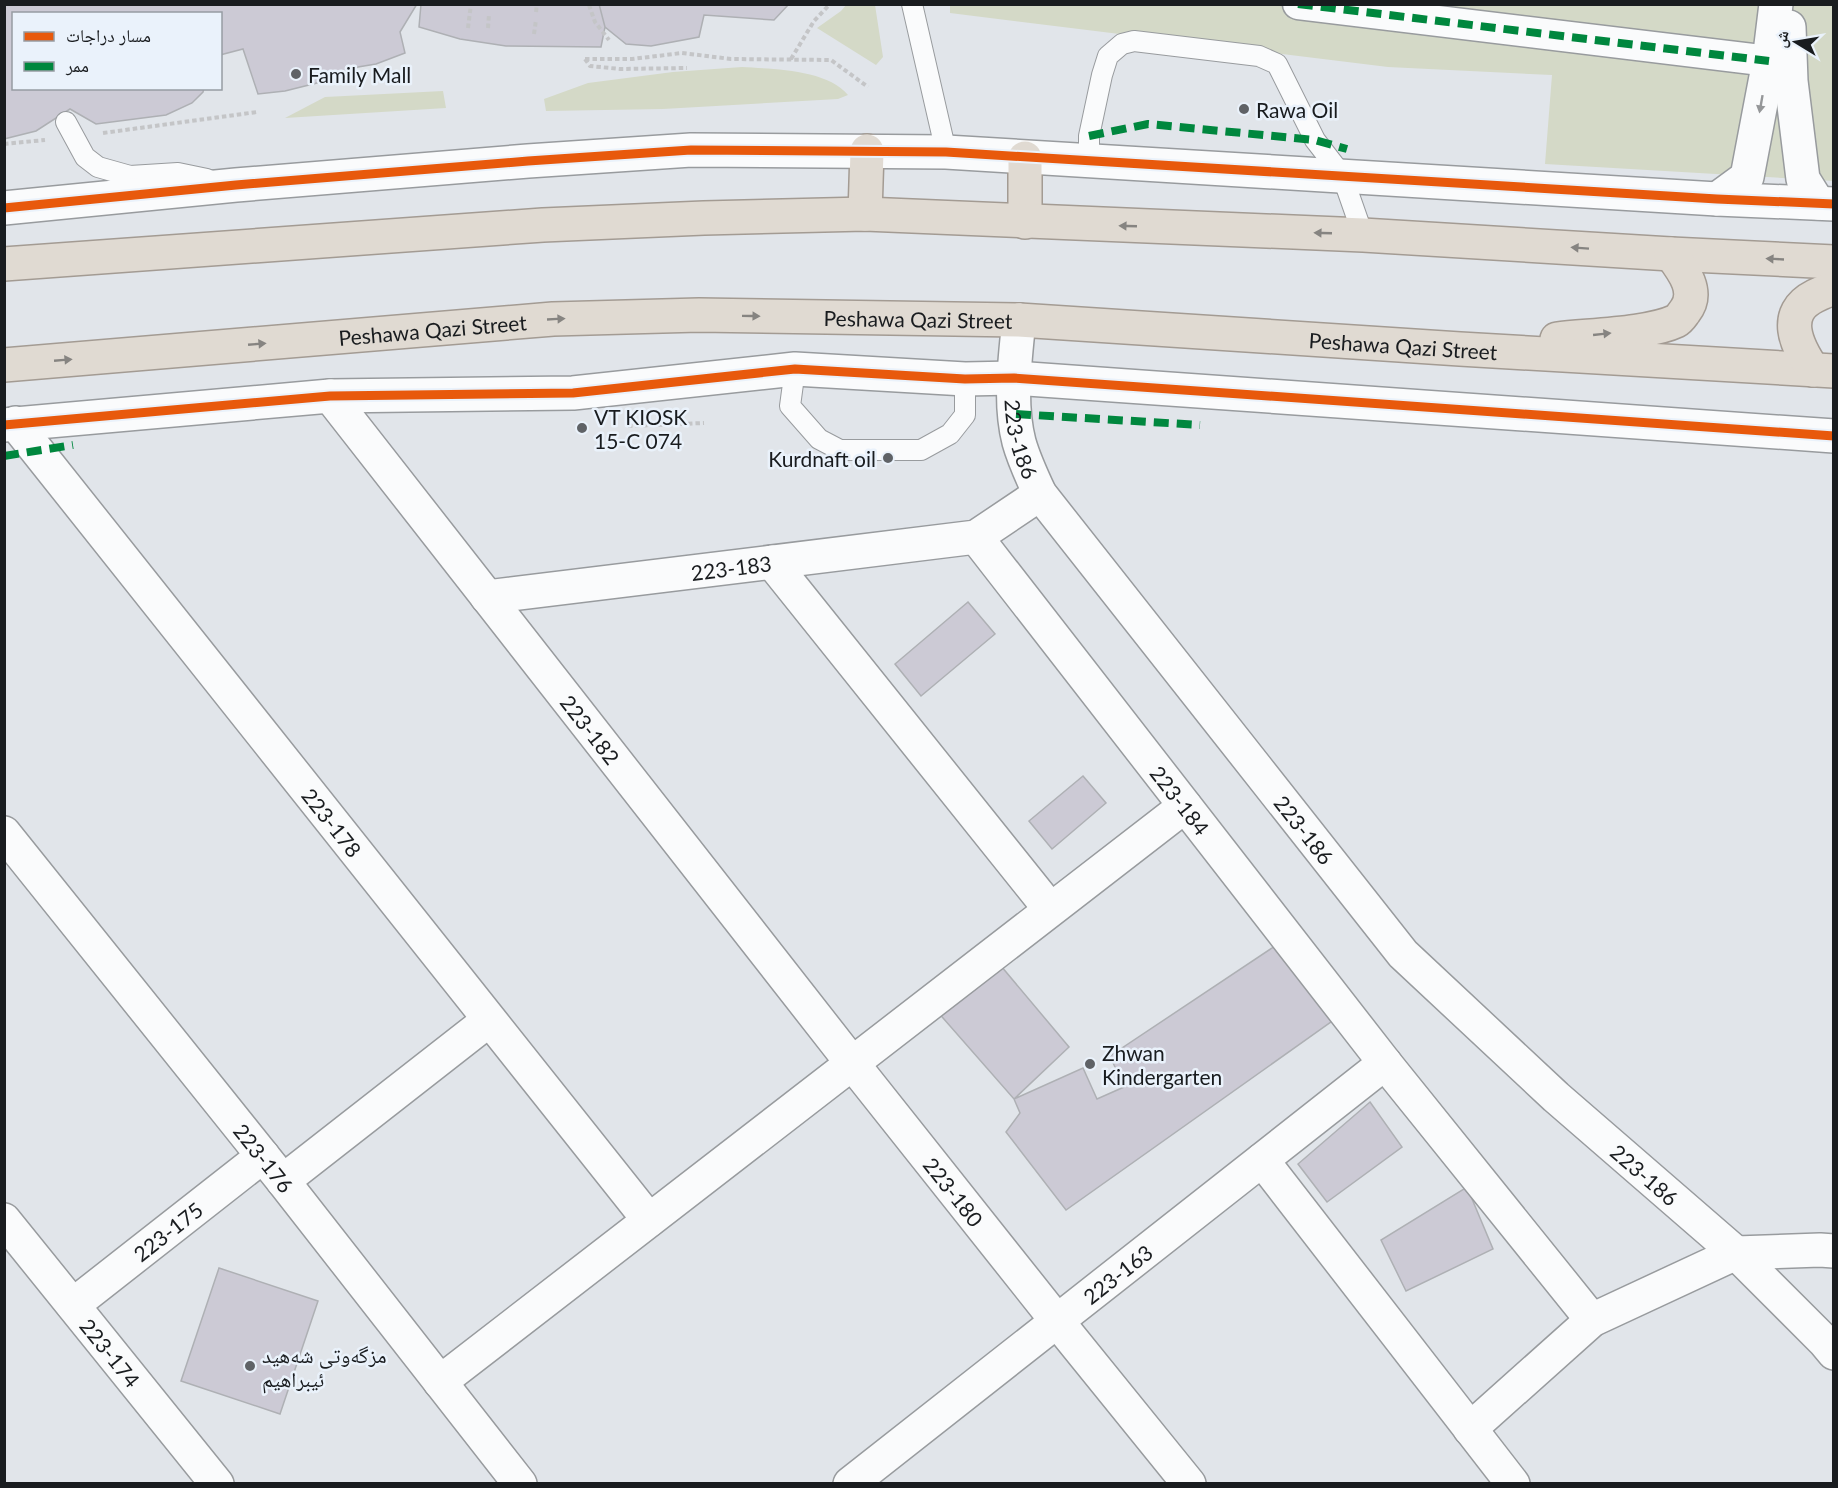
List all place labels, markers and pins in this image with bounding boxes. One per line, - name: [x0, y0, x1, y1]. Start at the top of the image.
- place label: Family Mall: [308, 62, 411, 87]
- marker: Family Mall: [289, 67, 303, 81]
- place label: Rawa Oil: [1256, 97, 1338, 122]
- marker: Rawa Oil: [1237, 102, 1251, 116]
- place label: VT KIOSK 15-C 074: [594, 404, 687, 453]
- marker: VT KIOSK 15-C 074: [575, 421, 589, 435]
- place label: Kurdnaft oil: [768, 446, 876, 471]
- marker: Kurdnaft oil: [881, 451, 895, 465]
- place label: Zhwan Kindergarten: [1102, 1040, 1222, 1089]
- marker: Zhwan Kindergarten: [1083, 1057, 1097, 1071]
- place label: مزگەوتی شەهید ئیبراهیم: [262, 1342, 387, 1394]
- marker: مزگەوتی شەهید ئیبراهیم: [243, 1359, 257, 1373]

